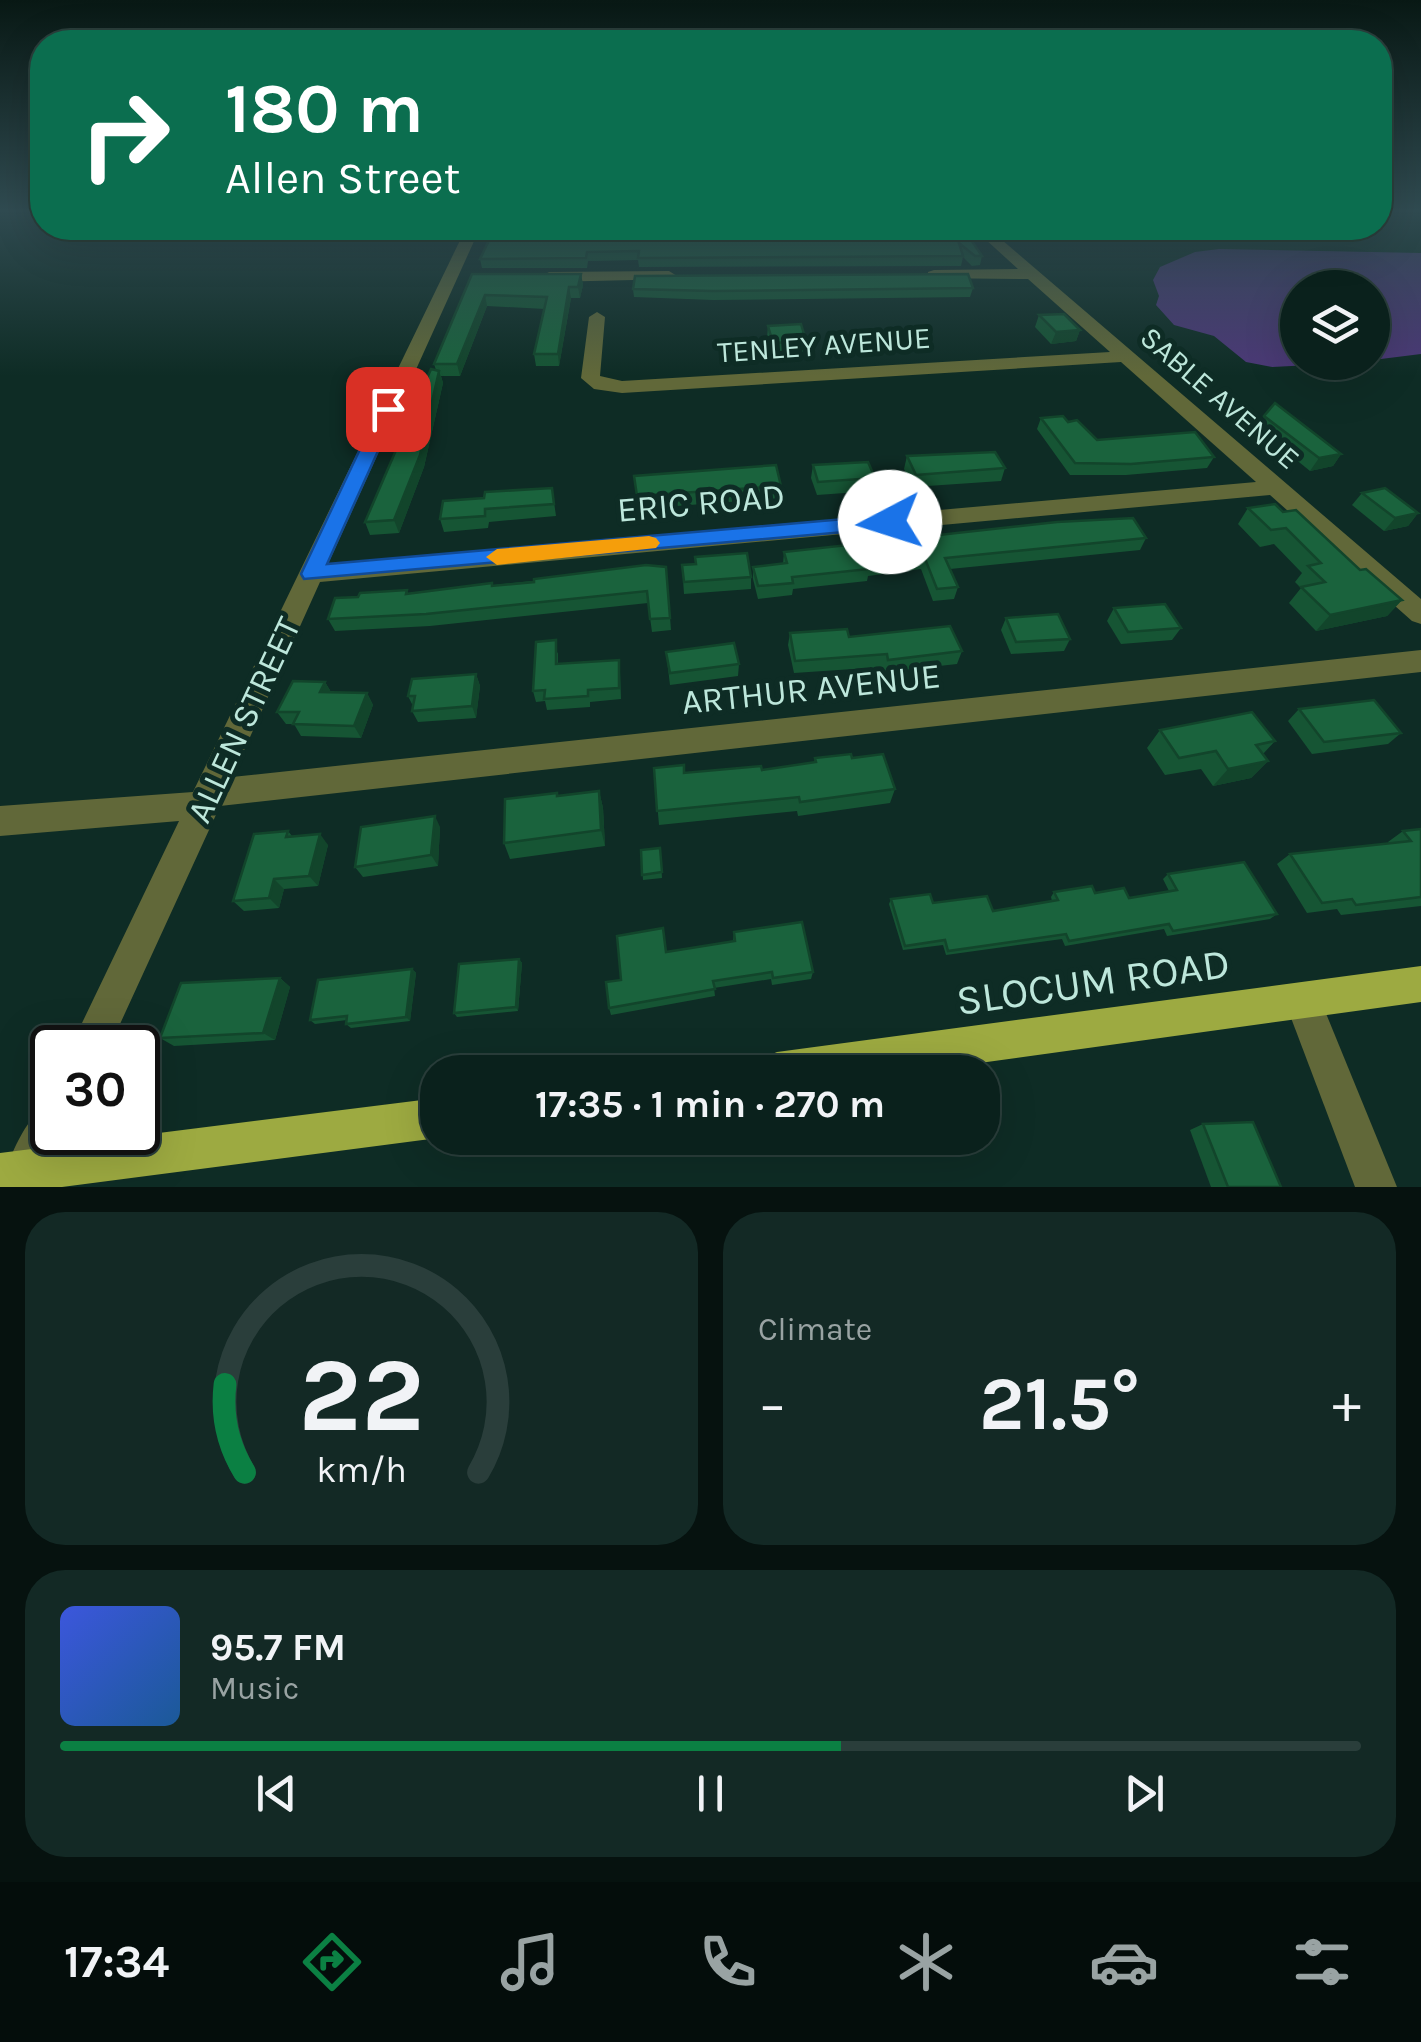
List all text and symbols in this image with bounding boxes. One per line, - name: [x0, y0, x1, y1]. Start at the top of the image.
- text: 180 m: [225, 68, 424, 150]
- icon: right: [60, 70, 190, 200]
- text: Allen Street: [225, 152, 461, 204]
- map controls: [1280, 270, 1390, 380]
- button: layers: [1280, 270, 1390, 380]
- street label: SABLE AVENUE: [1133, 319, 1307, 477]
- street label: TENLEY AVENUE: [716, 320, 932, 370]
- pin: [346, 367, 431, 452]
- icon: arrive: [361, 382, 416, 437]
- position arrow: [838, 470, 942, 574]
- street label: ERIC ROAD: [616, 475, 786, 531]
- street label: ALLEN STREET: [179, 610, 310, 829]
- street label: ARTHUR AVENUE: [680, 655, 942, 723]
- street label: SLOCUM ROAD: [953, 938, 1233, 1026]
- speed limit sign: 30: [30, 1025, 160, 1155]
- text: 17:35 · 1 min · 270 m: [535, 1082, 885, 1127]
- text: Climate: [758, 1311, 872, 1348]
- text: 22: [299, 1335, 424, 1456]
- text: 21.5°: [979, 1360, 1140, 1448]
- text: −: [758, 1372, 787, 1436]
- text: +: [1332, 1372, 1361, 1436]
- text: km/h: [316, 1449, 407, 1491]
- text: 95.7 FM: [210, 1625, 346, 1670]
- text: Music: [210, 1670, 299, 1707]
- icon: previous: [249, 1766, 304, 1821]
- icon: pause: [683, 1766, 738, 1821]
- icon: next: [1117, 1766, 1172, 1821]
- icon: directions: [297, 1927, 367, 1997]
- icon: music: [495, 1927, 565, 1997]
- icon: phone: [693, 1927, 763, 1997]
- icon: climate: [891, 1927, 961, 1997]
- icon: car: [1089, 1927, 1159, 1997]
- icon: filters: [1287, 1927, 1357, 1997]
- text: 17:34: [64, 1936, 169, 1988]

